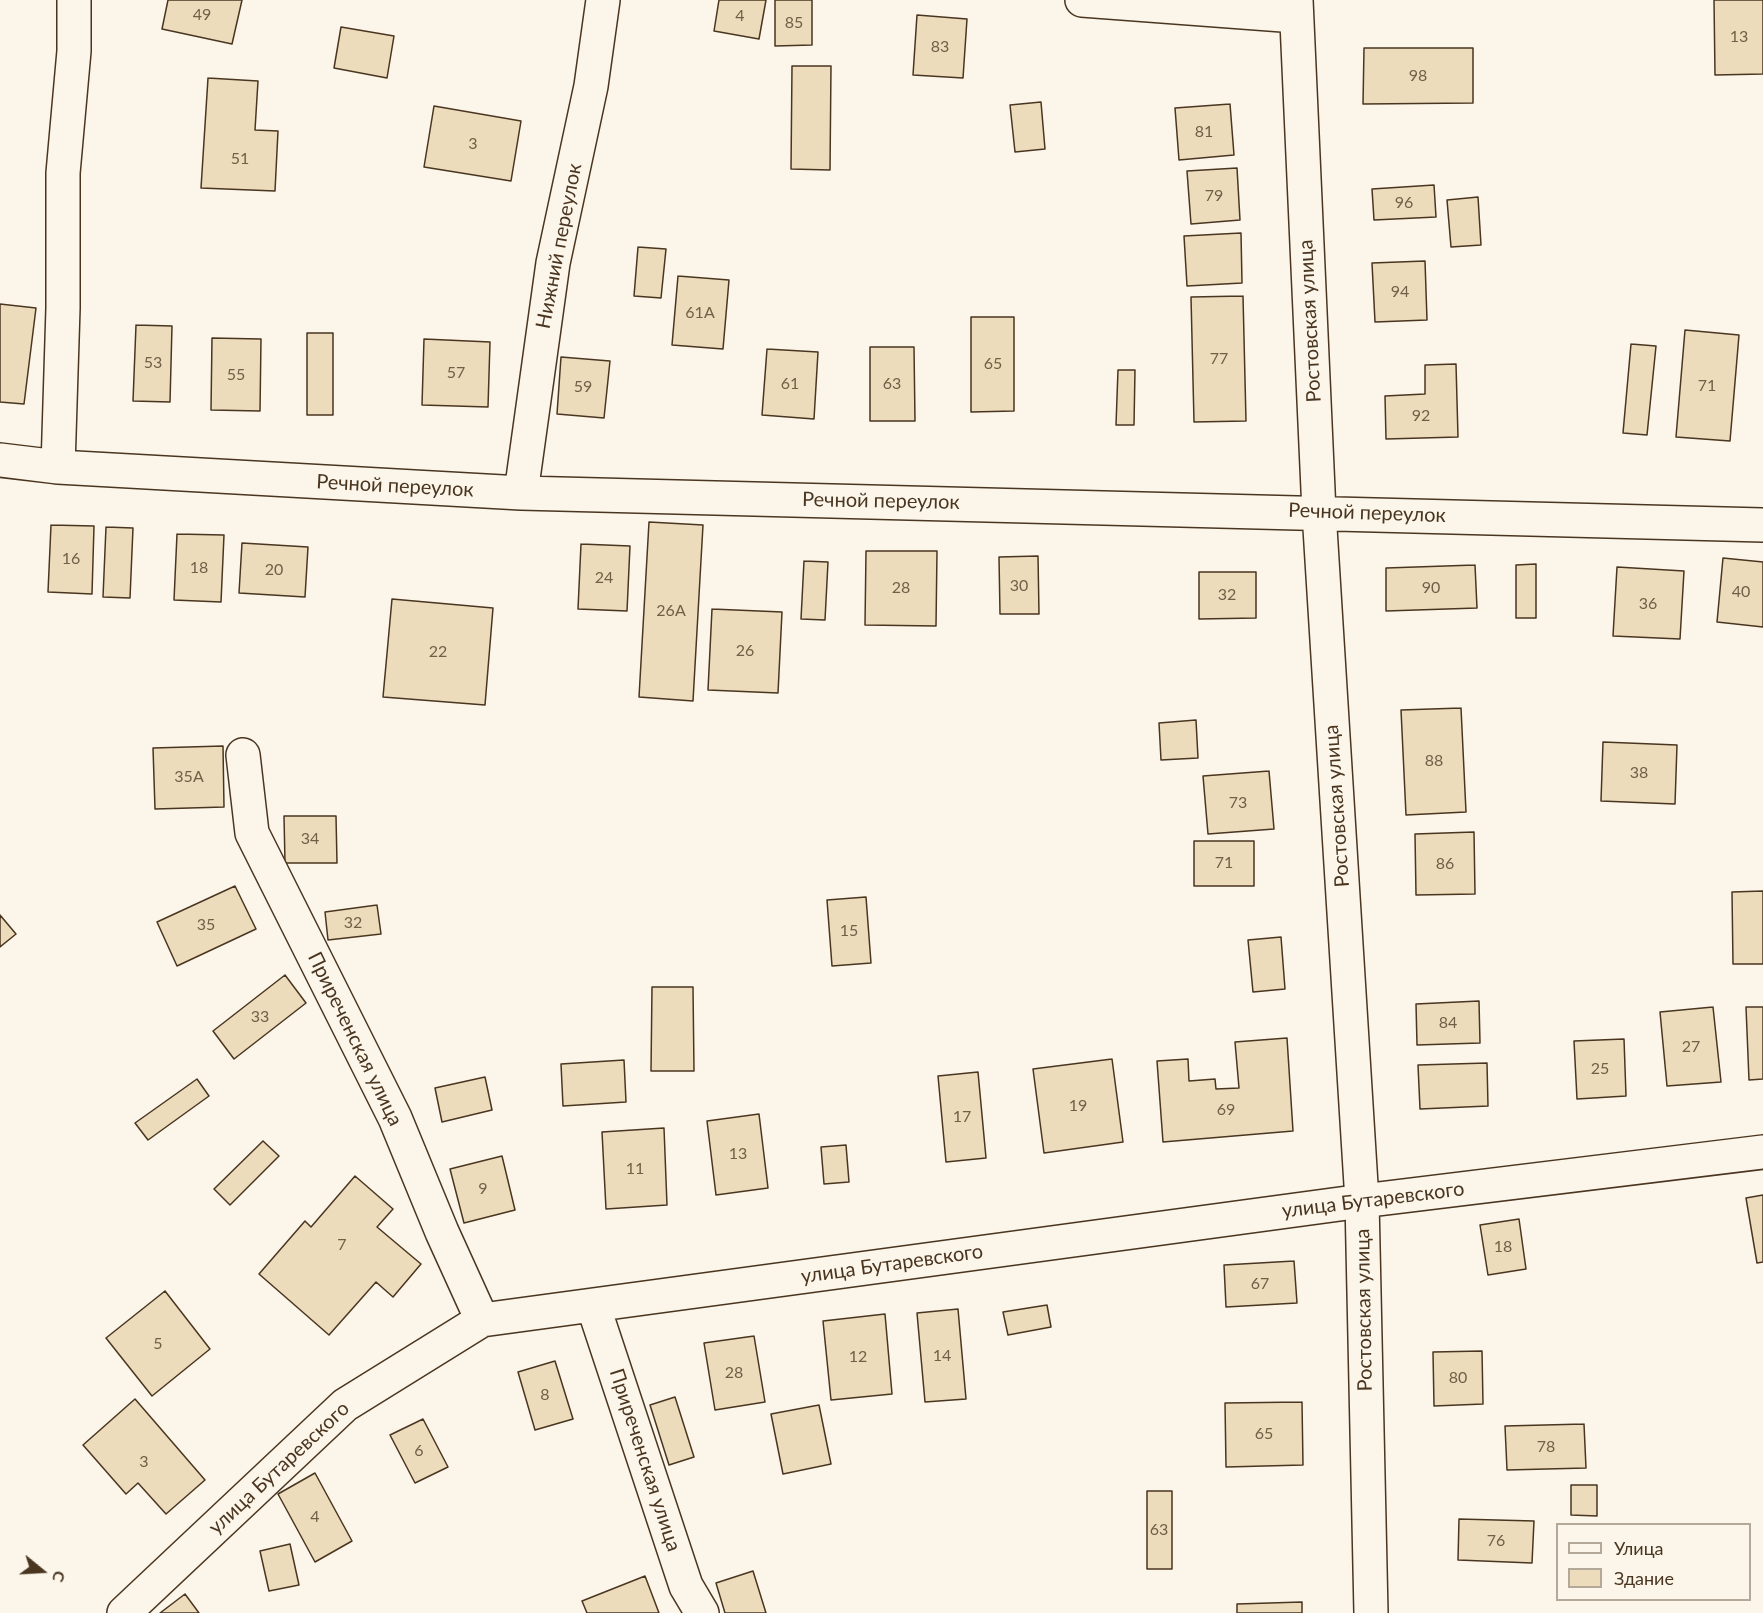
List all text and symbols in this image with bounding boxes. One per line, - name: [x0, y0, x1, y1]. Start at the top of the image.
- house number: 49: [193, 5, 211, 25]
- house number: 4: [735, 6, 745, 26]
- house number: 85: [785, 13, 803, 33]
- house number: 13: [1730, 27, 1748, 47]
- house number: 83: [931, 37, 949, 57]
- house number: 98: [1409, 66, 1427, 86]
- house number: 81: [1195, 122, 1213, 142]
- house number: 3: [468, 134, 478, 154]
- house number: 51: [231, 149, 249, 169]
- street label: Нижний переулок: [531, 161, 587, 331]
- house number: 79: [1205, 186, 1223, 206]
- house number: 96: [1395, 193, 1413, 213]
- street label: Ростовская улица: [1294, 239, 1326, 403]
- house number: 94: [1391, 282, 1409, 302]
- house number: 61А: [685, 303, 715, 323]
- house number: 77: [1210, 349, 1228, 369]
- house number: 53: [144, 353, 162, 373]
- house number: 65: [984, 354, 1002, 374]
- house number: 57: [447, 363, 465, 383]
- house number: 55: [227, 365, 245, 385]
- house number: 61: [781, 374, 799, 394]
- house number: 63: [883, 374, 901, 394]
- house number: 71: [1698, 376, 1716, 396]
- house number: 59: [574, 377, 592, 397]
- house number: 92: [1412, 406, 1430, 426]
- street label: Речной переулок: [316, 470, 474, 502]
- street label: Речной переулок: [802, 488, 960, 514]
- street label: Речной переулок: [1288, 498, 1446, 528]
- house number: 16: [62, 549, 80, 569]
- house number: 18: [190, 558, 208, 578]
- house number: 20: [265, 560, 283, 580]
- house number: 24: [595, 568, 613, 588]
- house number: 30: [1010, 576, 1028, 596]
- house number: 28: [892, 578, 910, 598]
- house number: 90: [1422, 578, 1440, 598]
- house number: 40: [1732, 582, 1750, 602]
- house number: 32: [1218, 585, 1236, 605]
- house number: 36: [1639, 594, 1657, 614]
- house number: 26А: [656, 601, 686, 621]
- house number: 26: [736, 641, 754, 661]
- house number: 22: [429, 642, 447, 662]
- street label: Ростовская улица: [1319, 724, 1355, 888]
- house number: 88: [1425, 751, 1443, 771]
- house number: 38: [1630, 763, 1648, 783]
- house number: 35А: [174, 767, 204, 787]
- house number: 73: [1229, 793, 1247, 813]
- house number: 34: [301, 829, 319, 849]
- house number: 71: [1215, 853, 1233, 873]
- house number: 86: [1436, 854, 1454, 874]
- house number: 32: [344, 913, 362, 933]
- house number: 35: [197, 915, 215, 935]
- house number: 15: [840, 921, 858, 941]
- street label: Приреченская улица: [302, 948, 408, 1130]
- house number: 33: [251, 1007, 269, 1027]
- house number: 84: [1439, 1013, 1457, 1033]
- house number: 27: [1682, 1037, 1700, 1057]
- house number: 25: [1591, 1059, 1609, 1079]
- house number: 19: [1069, 1096, 1087, 1116]
- house number: 69: [1217, 1100, 1235, 1120]
- house number: 17: [953, 1107, 971, 1127]
- house number: 13: [729, 1144, 747, 1164]
- house number: 11: [626, 1159, 644, 1179]
- street label: улица Бутаревского: [1280, 1177, 1466, 1223]
- house number: 9: [478, 1179, 488, 1199]
- street label: Ростовская улица: [1351, 1228, 1377, 1392]
- house number: 7: [337, 1235, 347, 1255]
- house number: 18: [1494, 1237, 1512, 1257]
- street label: улица Бутаревского: [799, 1239, 985, 1289]
- house number: 67: [1251, 1274, 1269, 1294]
- house number: 5: [153, 1334, 163, 1354]
- house number: 14: [933, 1346, 951, 1366]
- house number: 12: [849, 1347, 867, 1367]
- house number: 28: [725, 1363, 743, 1383]
- street label: Приреченская улица: [604, 1366, 686, 1554]
- house number: 80: [1449, 1368, 1467, 1388]
- house number: 8: [540, 1385, 550, 1405]
- street label: улица Бутаревского: [204, 1397, 354, 1539]
- house number: 65: [1255, 1424, 1273, 1444]
- house number: 78: [1537, 1437, 1555, 1457]
- house number: 6: [414, 1441, 424, 1461]
- house number: 3: [139, 1452, 149, 1472]
- house number: 4: [310, 1507, 320, 1527]
- house number: 63: [1150, 1520, 1168, 1540]
- legend: [1556, 1523, 1751, 1601]
- house number: 76: [1487, 1531, 1505, 1551]
- text: Улица: [1614, 1537, 1664, 1559]
- north arrow: [12, 1541, 72, 1601]
- text: Здание: [1614, 1567, 1674, 1589]
- text: С: [49, 1569, 70, 1585]

